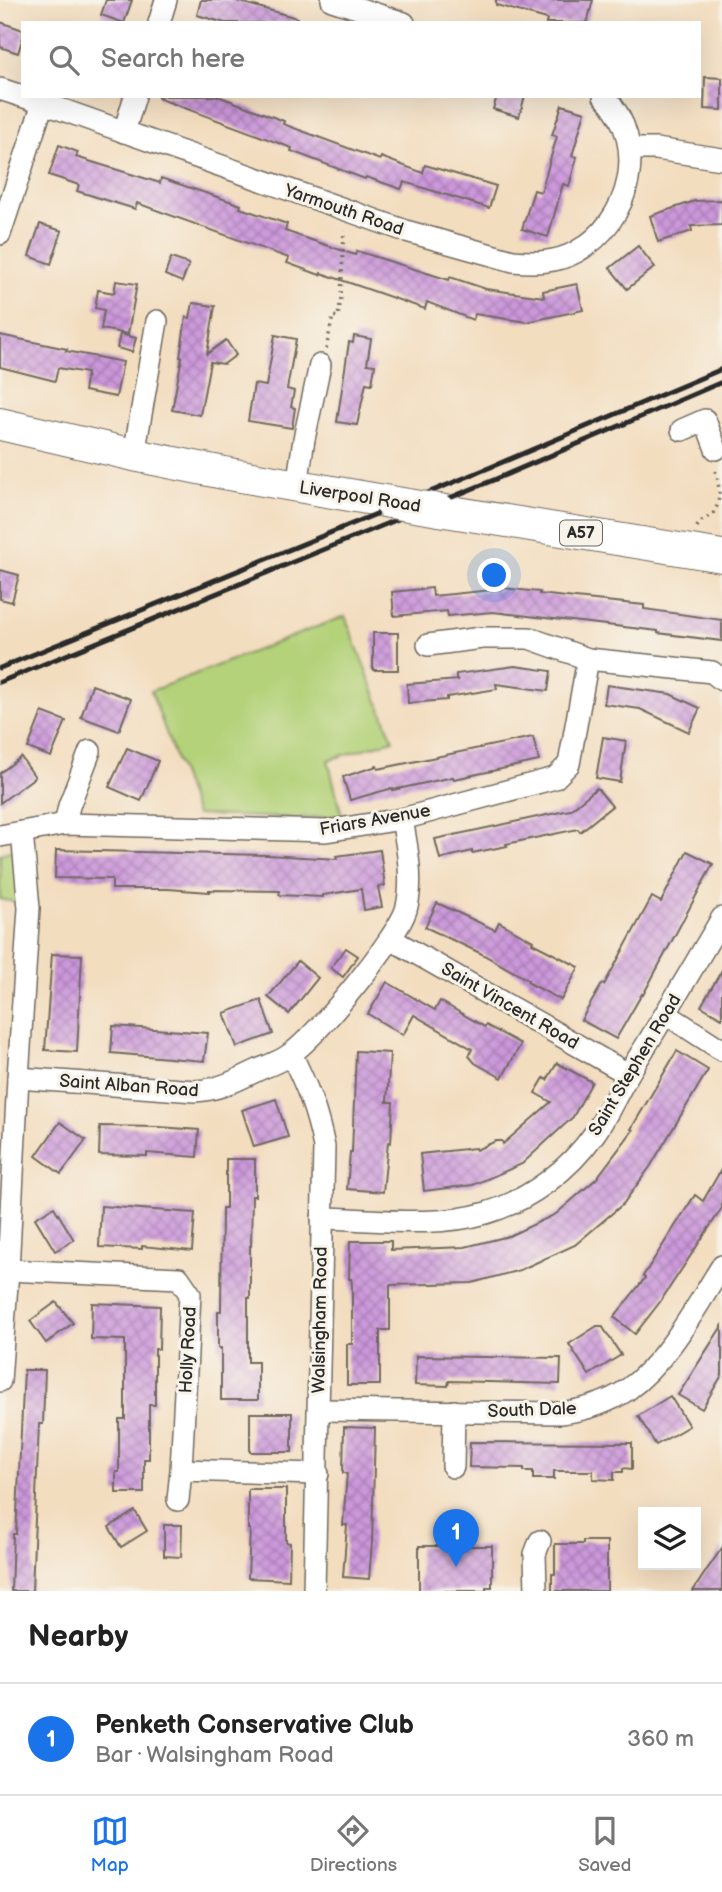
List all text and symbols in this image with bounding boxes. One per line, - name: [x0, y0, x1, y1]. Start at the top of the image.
- search box: [21, 21, 701, 98]
- icon: search: [45, 41, 83, 79]
- text: Search here: [101, 44, 245, 75]
- street label: Yarmouth Road: [281, 179, 406, 240]
- street label: Liverpool Road: [298, 477, 422, 517]
- road number: A57: [560, 520, 602, 546]
- your location: [477, 558, 511, 592]
- street label: Friars Avenue: [318, 800, 432, 840]
- street label: Saint Vincent Road: [438, 958, 582, 1054]
- street label: Saint Stephen Road: [584, 990, 686, 1140]
- street label: Saint Alban Road: [59, 1071, 199, 1101]
- street label: Walsingham Road: [308, 1246, 332, 1394]
- street label: Holly Road: [175, 1306, 201, 1394]
- street label: South Dale: [487, 1398, 577, 1422]
- map controls: [638, 1507, 701, 1570]
- button: layers: [638, 1507, 701, 1570]
- pin: 1: [433, 1509, 479, 1567]
- text: Nearby: [28, 1619, 128, 1655]
- text: Penketh Conservative Club: [95, 1710, 414, 1741]
- text: 1: [46, 1725, 56, 1753]
- text: 360 m: [627, 1725, 694, 1753]
- text: Bar · Walsingham Road: [95, 1741, 334, 1769]
- tab: Map: [91, 1812, 129, 1877]
- tab: Directions: [310, 1812, 397, 1877]
- tab: Saved: [578, 1812, 631, 1877]

